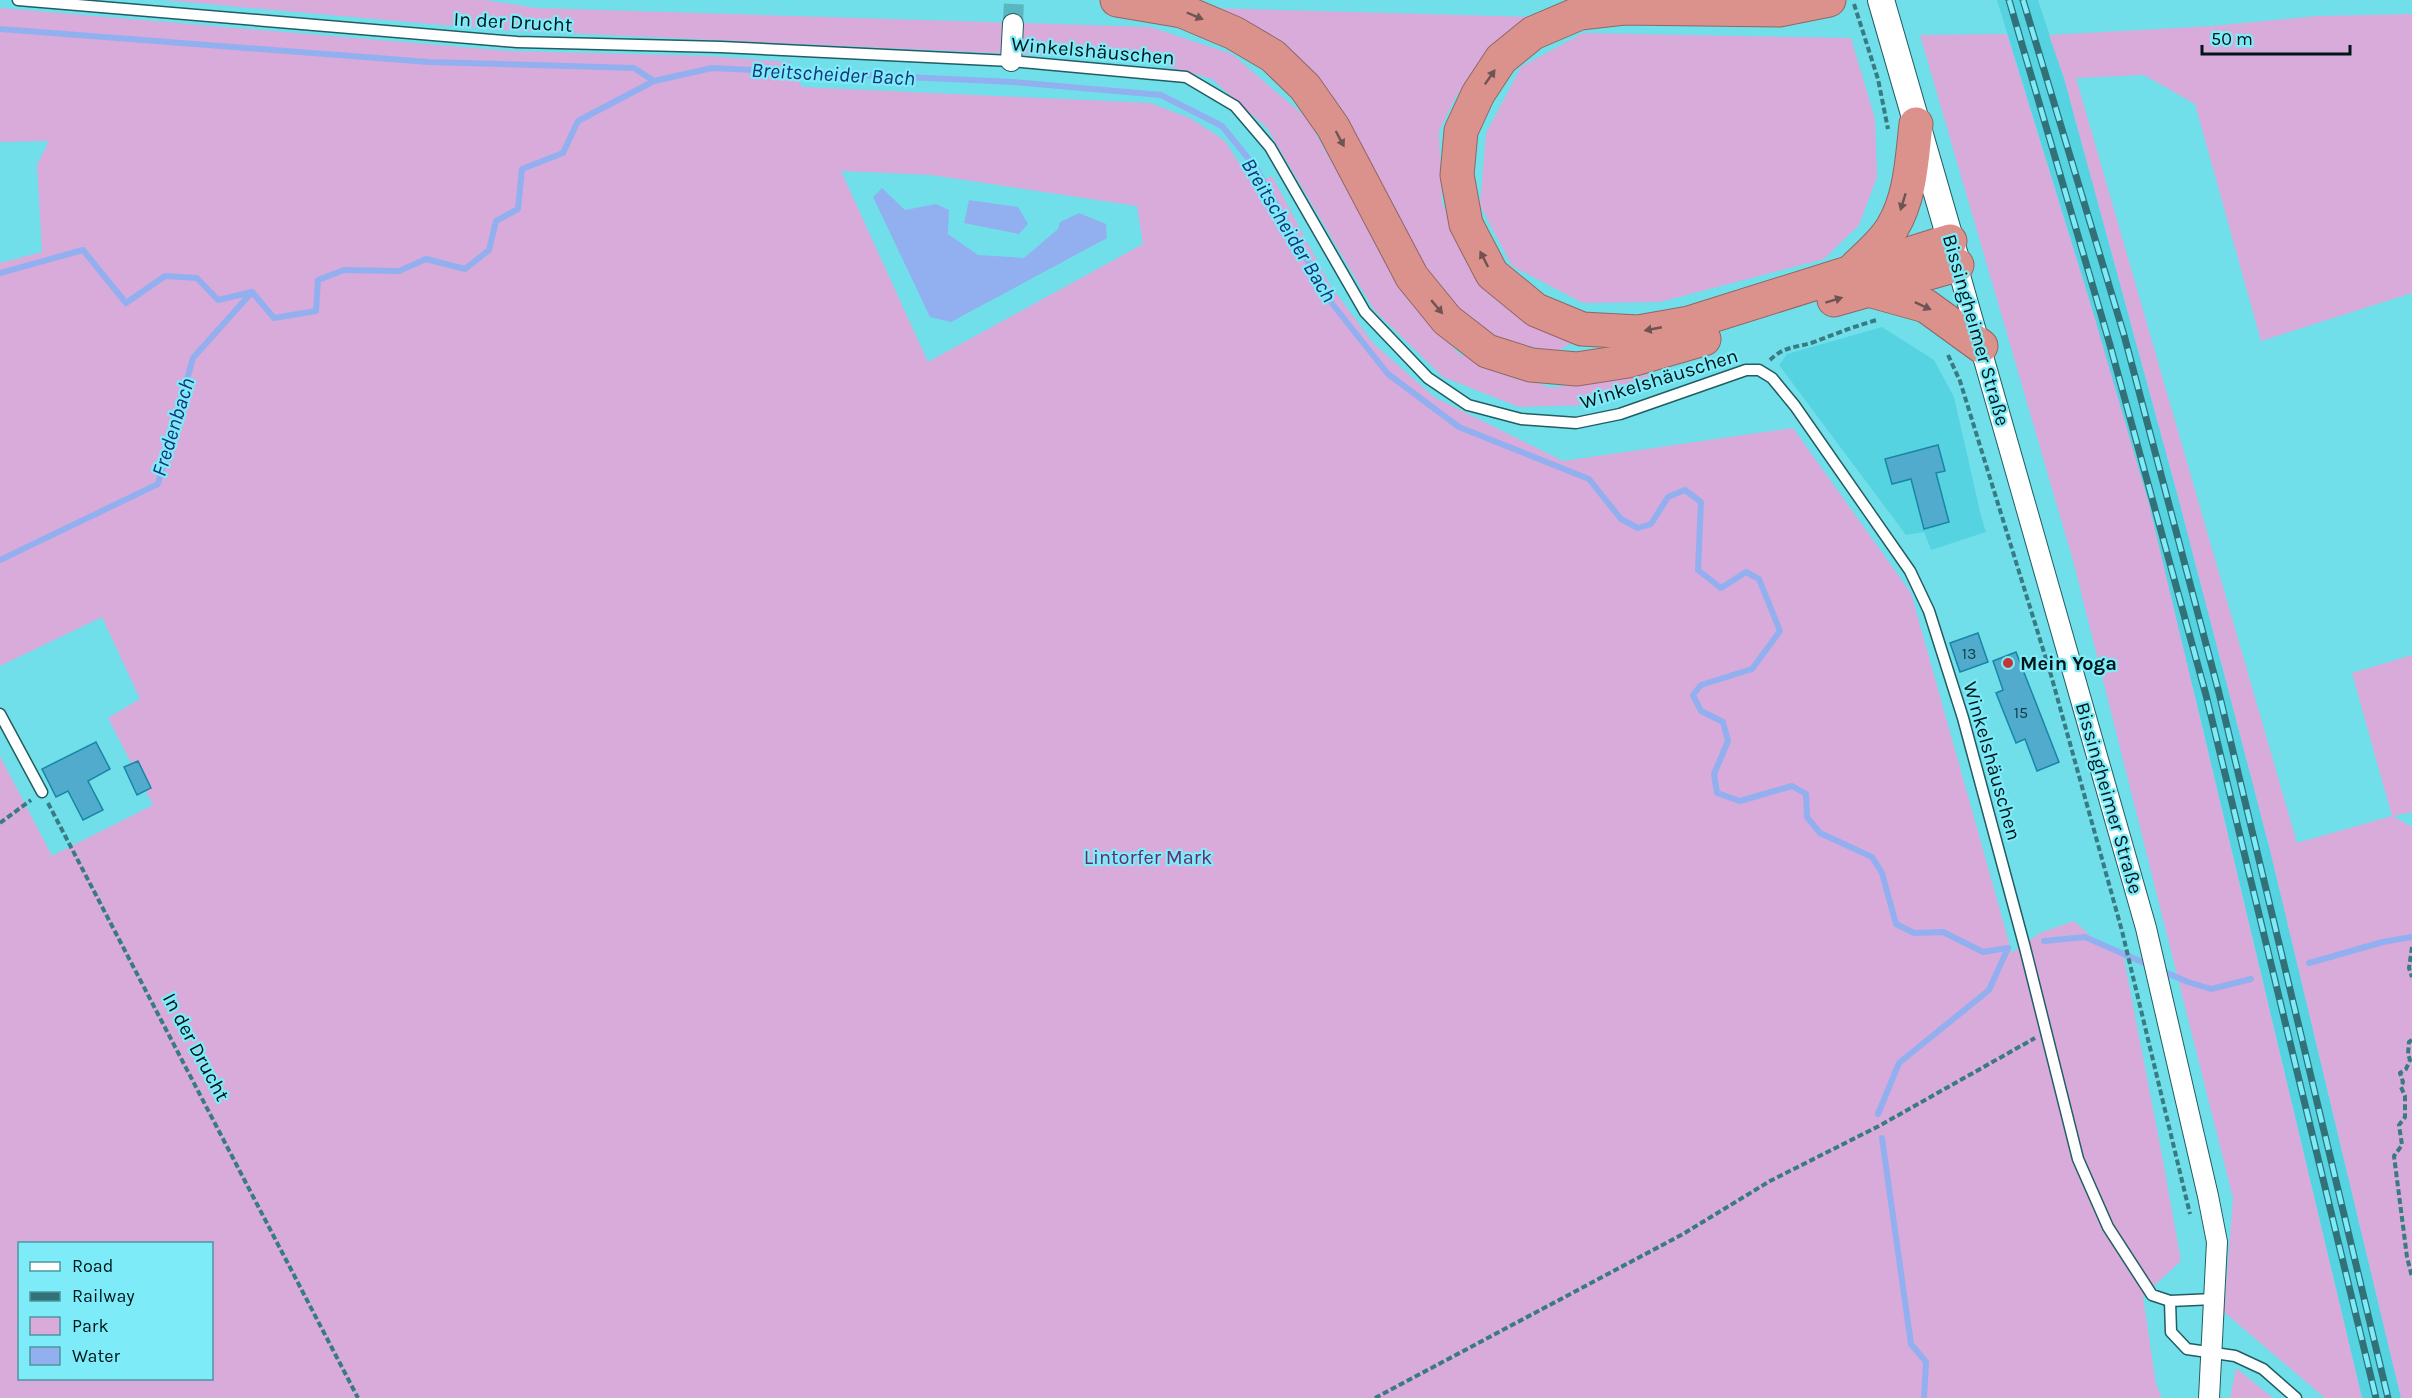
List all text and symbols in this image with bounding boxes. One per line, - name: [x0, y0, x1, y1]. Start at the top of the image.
- street label: In der Drucht: [453, 7, 573, 37]
- one-way arrow: [1186, 11, 1204, 21]
- scale bar: [2202, 18, 2350, 56]
- text: 50 m: [2211, 28, 2253, 50]
- street label: Winkelshäuschen: [1010, 32, 1176, 70]
- water label: Breitscheider Bach: [750, 58, 916, 90]
- one-way arrow: [1484, 69, 1496, 85]
- one-way arrow: [1334, 130, 1344, 148]
- water label: Breitscheider Bach: [1236, 154, 1342, 306]
- one-way arrow: [1898, 193, 1907, 211]
- street label: Bissingheimer Straße: [1938, 231, 2014, 429]
- one-way arrow: [1479, 250, 1489, 267]
- one-way arrow: [1825, 295, 1843, 304]
- one-way arrow: [1430, 299, 1443, 315]
- one-way arrow: [1915, 301, 1933, 311]
- one-way arrow: [1643, 325, 1662, 334]
- street label: Winkelshäuschen: [1577, 344, 1741, 414]
- water label: Fredenbach: [147, 375, 199, 479]
- house number: 13: [1962, 644, 1976, 663]
- place label: Mein Yoga: [2020, 652, 2117, 675]
- marker: Mein Yoga: [2001, 656, 2015, 670]
- street label: Winkelshäuschen: [1958, 679, 2026, 843]
- street label: Bissingheimer Straße: [2071, 699, 2147, 897]
- house number: 15: [2014, 703, 2028, 722]
- park label: Lintorfer Mark: [1084, 846, 1212, 869]
- street label: In der Drucht: [158, 989, 234, 1105]
- legend: [18, 1242, 213, 1380]
- text: Road: [72, 1255, 113, 1277]
- text: Railway: [72, 1285, 135, 1307]
- text: Park: [72, 1315, 109, 1337]
- text: Water: [72, 1345, 120, 1367]

